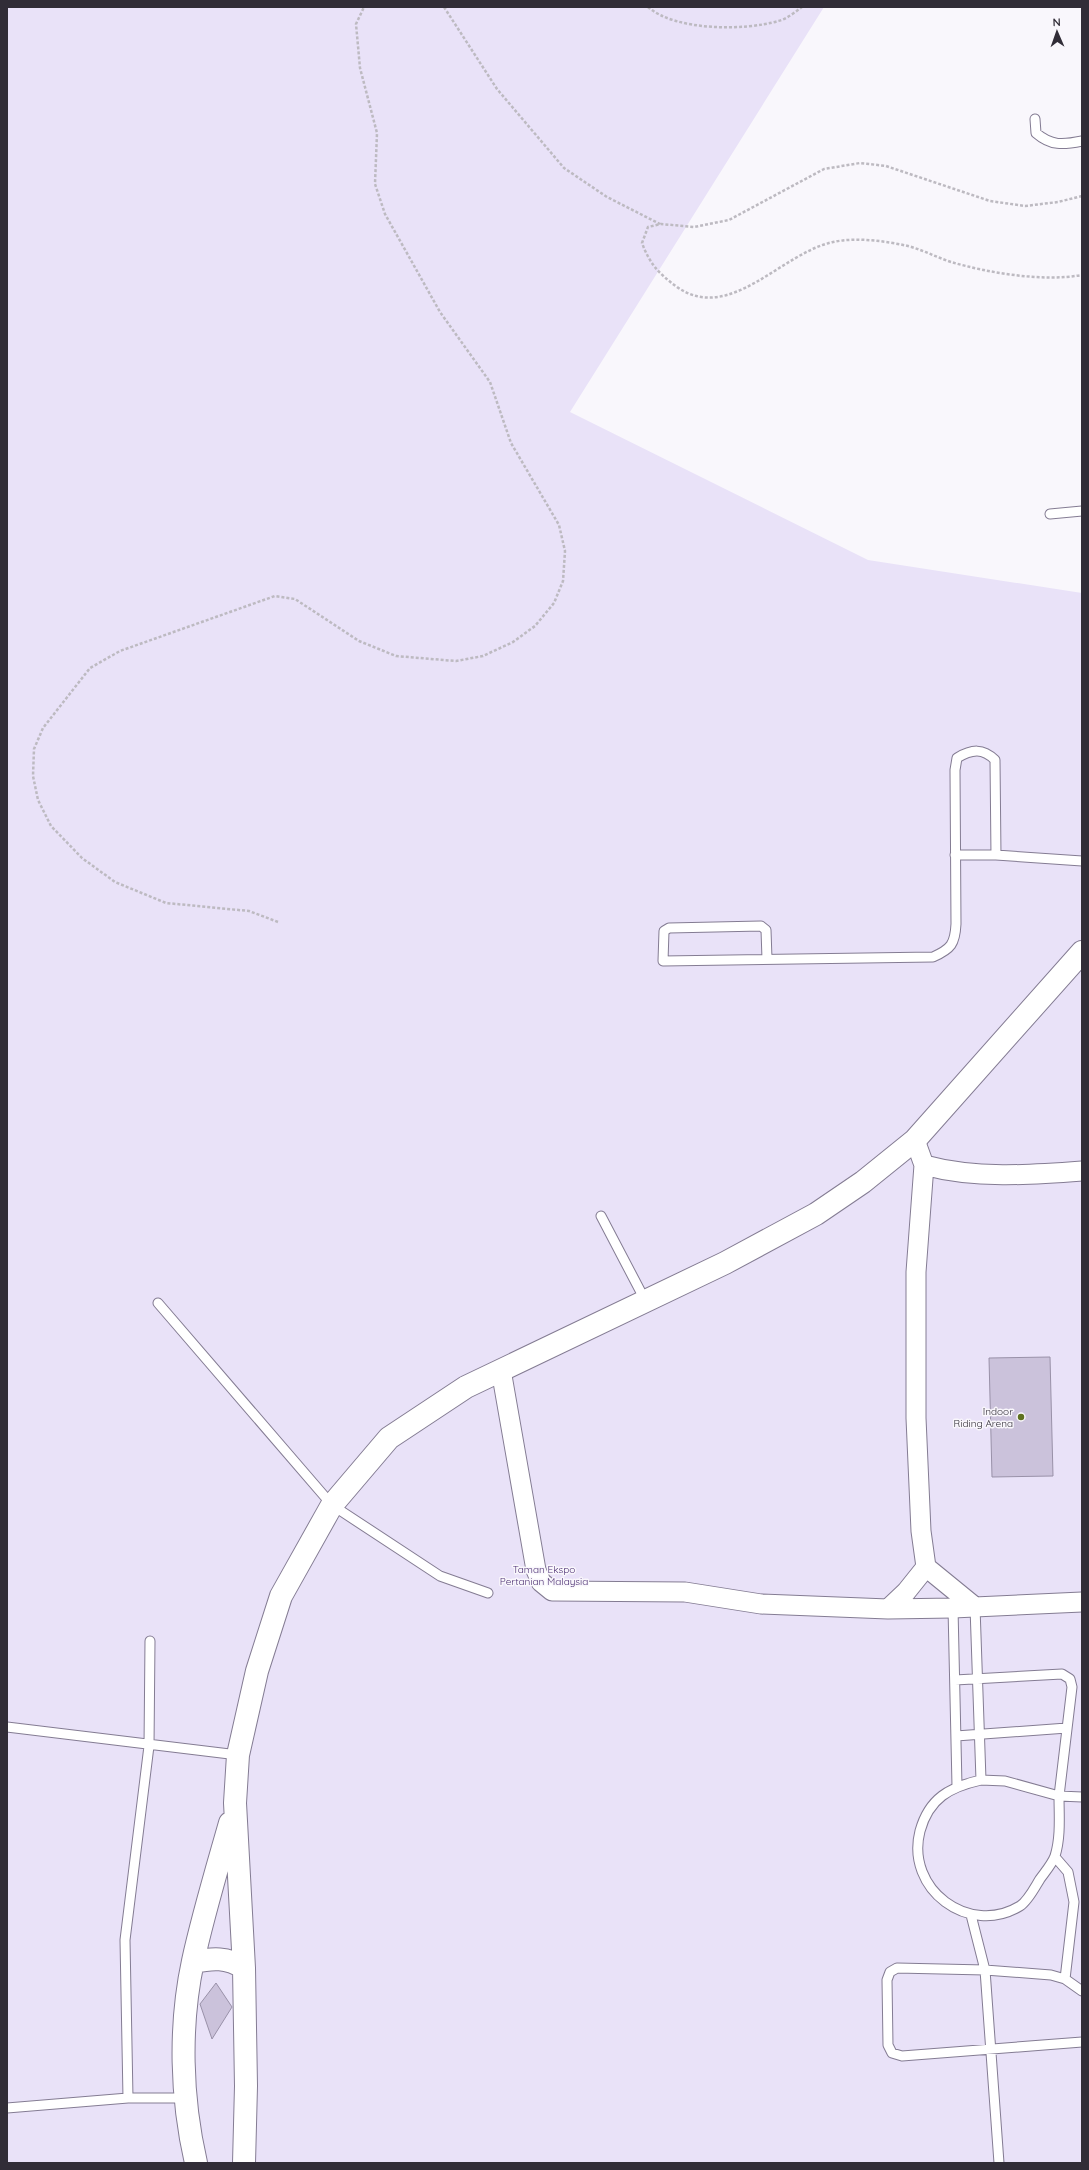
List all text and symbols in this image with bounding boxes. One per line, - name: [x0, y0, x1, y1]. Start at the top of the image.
- north arrow: [1037, 12, 1077, 52]
- text: N: [1052, 15, 1061, 29]
- place label: Indoor Riding Arena: [954, 1405, 1013, 1430]
- marker: Indoor Riding Arena: [1016, 1412, 1026, 1422]
- park label: Taman Ekspo Pertanian Malaysia: [500, 1563, 588, 1588]

